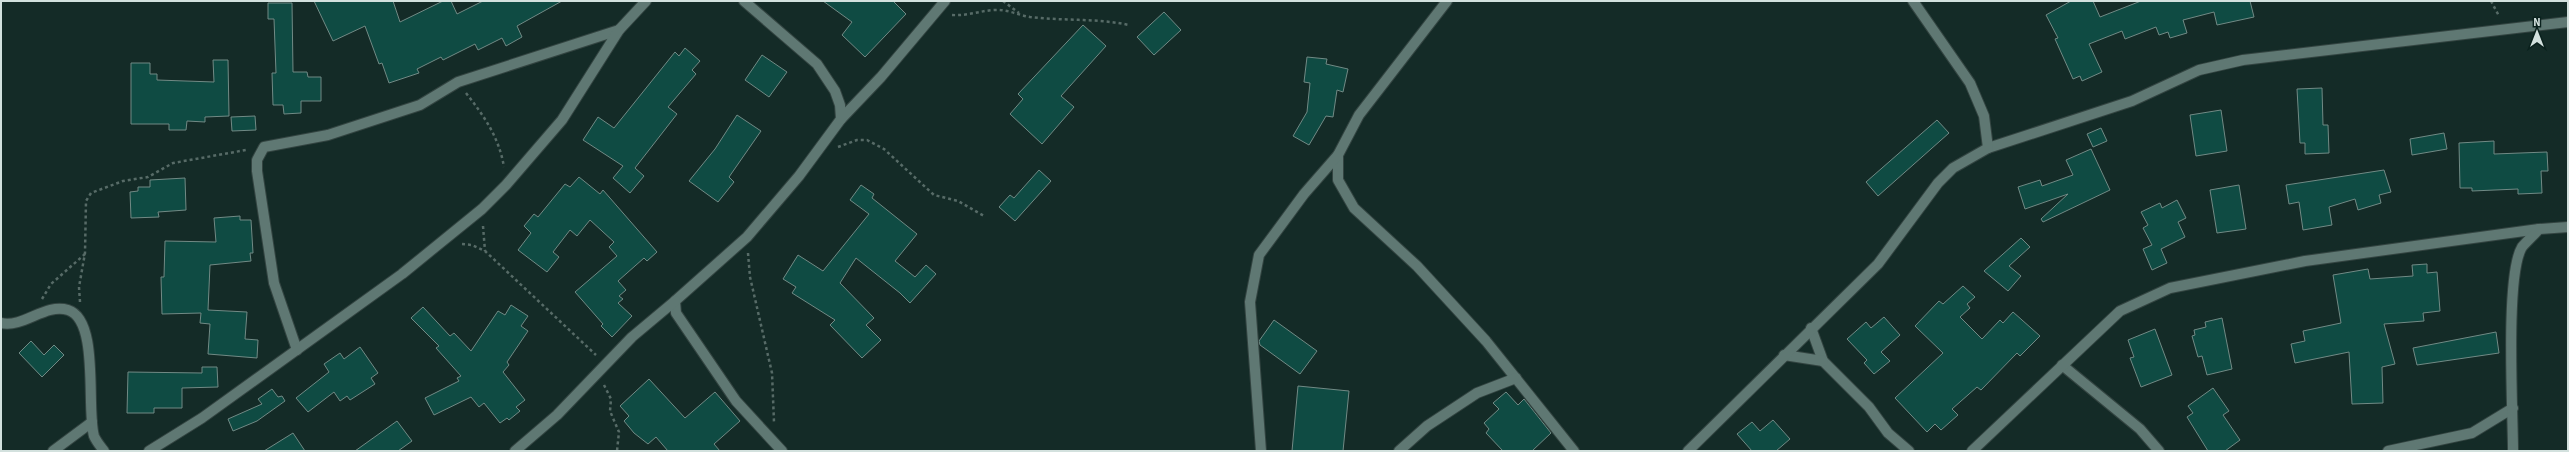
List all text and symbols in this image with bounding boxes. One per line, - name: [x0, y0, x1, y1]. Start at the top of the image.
- north arrow: [2517, 12, 2557, 52]
- text: N: [2533, 15, 2541, 30]

